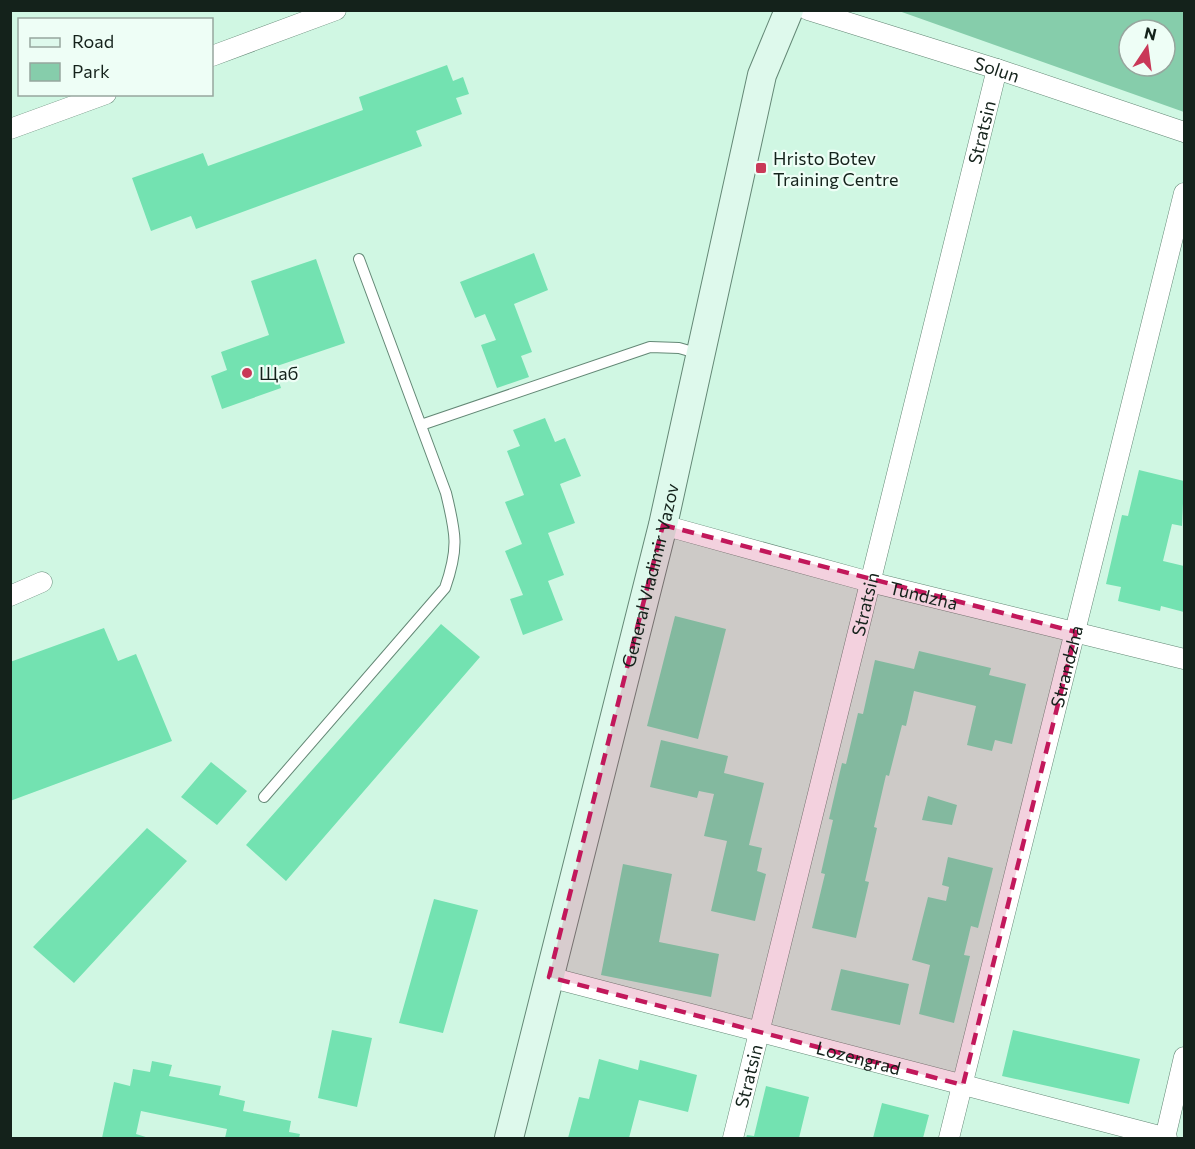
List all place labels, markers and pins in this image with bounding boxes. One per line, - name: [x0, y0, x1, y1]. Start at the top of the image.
- place label: Hristo Botev Training Centre: [773, 147, 898, 190]
- marker: Hristo Botev Training Centre: [754, 161, 768, 175]
- place label: Щаб: [259, 362, 299, 384]
- marker: Щаб: [240, 366, 254, 380]

